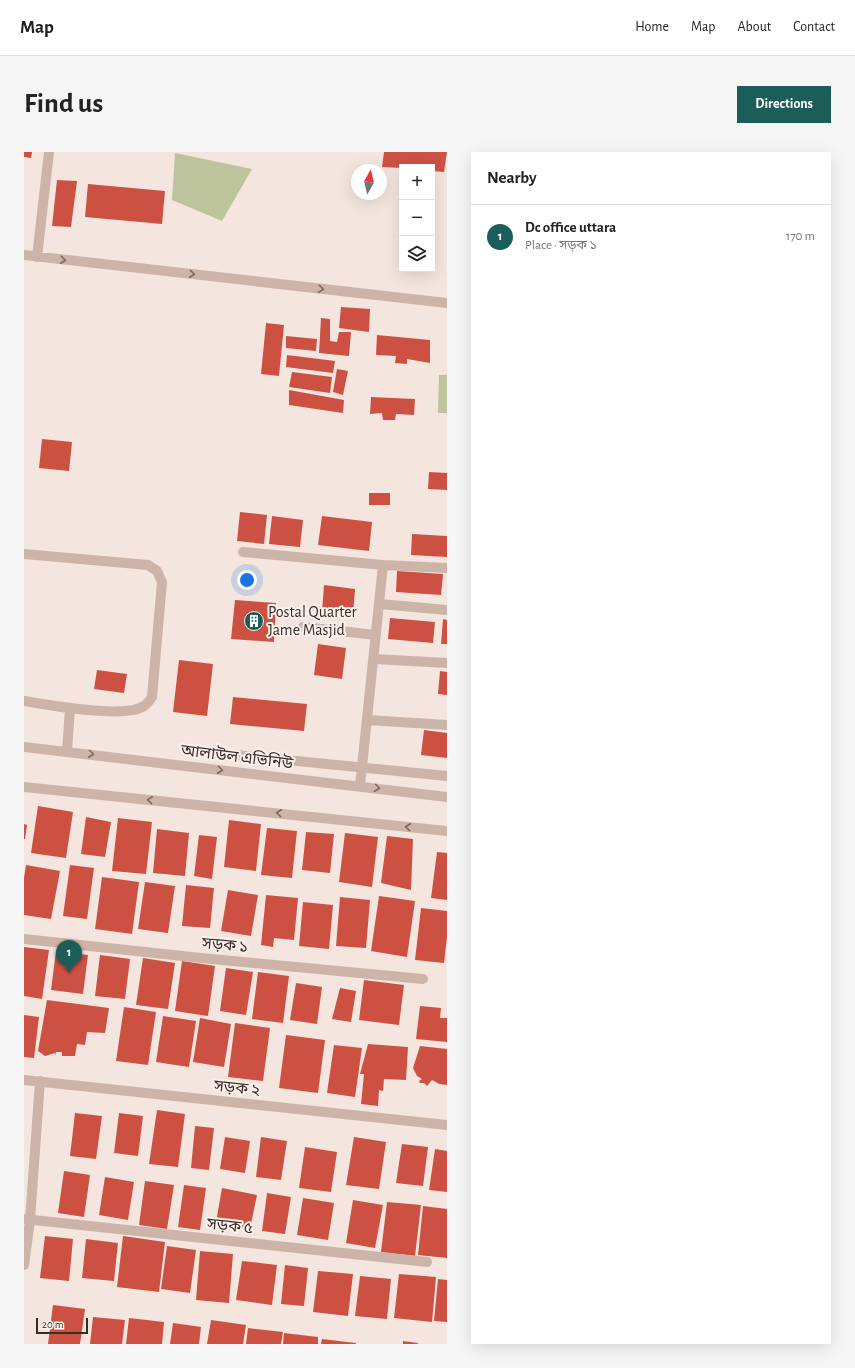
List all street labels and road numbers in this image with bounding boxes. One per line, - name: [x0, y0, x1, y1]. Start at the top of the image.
- street label: আলাউল এভিনিউ: [179, 740, 295, 772]
- street label: সড়ক ১: [200, 935, 249, 955]
- street label: সড়ক ২: [212, 1078, 261, 1098]
- street label: সড়ক ৫: [205, 1216, 254, 1236]

